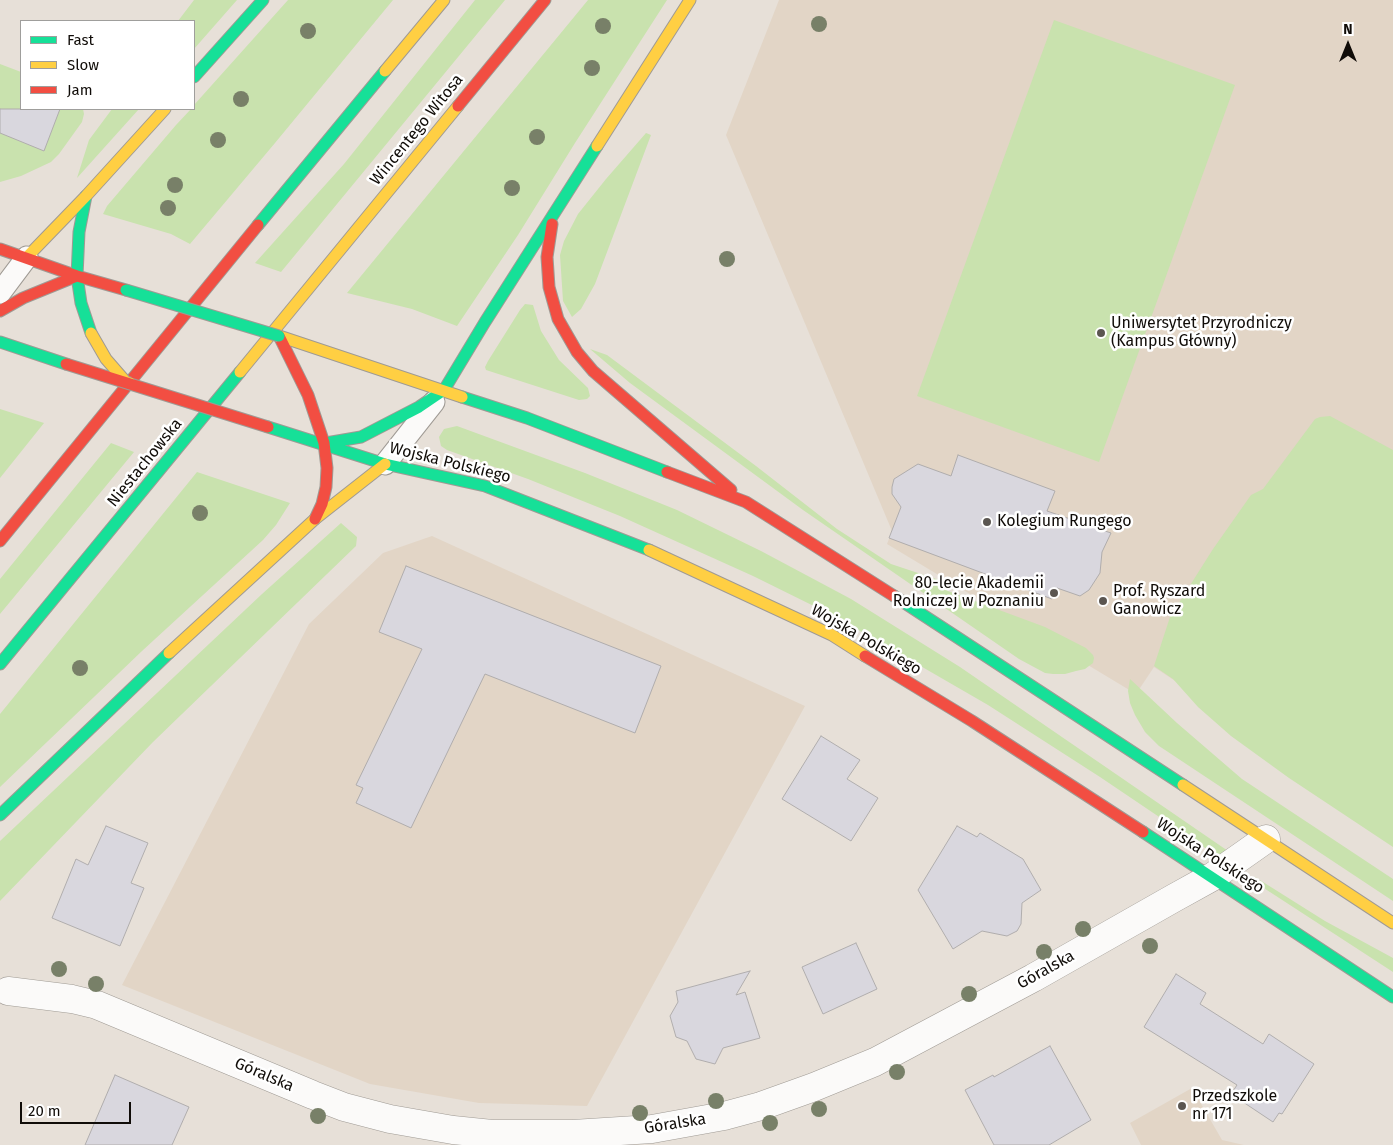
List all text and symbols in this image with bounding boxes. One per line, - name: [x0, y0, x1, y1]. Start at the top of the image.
- legend: [20, 20, 195, 110]
- north arrow: [1323, 20, 1373, 70]
- text: N: [1343, 21, 1353, 38]
- text: Fast: [67, 31, 94, 49]
- text: Slow: [67, 56, 99, 74]
- street label: Wincentego Witosa: [366, 71, 468, 189]
- text: Jam: [67, 81, 93, 99]
- place label: Uniwersytet Przyrodniczy (Kampus Główny): [1111, 314, 1292, 352]
- marker: Uniwersytet Przyrodniczy (Kampus Główny): [1095, 327, 1107, 339]
- street label: Niestachowska: [104, 415, 186, 511]
- street label: Wojska Polskiego: [387, 439, 513, 487]
- place label: Kolegium Rungego: [997, 512, 1132, 532]
- marker: Kolegium Rungego: [981, 516, 993, 528]
- place label: 80-lecie Akademii Rolniczej w Poznaniu: [893, 574, 1044, 612]
- place label: Prof. Ryszard Ganowicz: [1113, 582, 1205, 620]
- marker: 80-lecie Akademii Rolniczej w Poznaniu: [1048, 587, 1060, 599]
- marker: Prof. Ryszard Ganowicz: [1097, 595, 1109, 607]
- street label: Wojska Polskiego: [807, 601, 925, 679]
- street label: Wojska Polskiego: [1153, 814, 1267, 898]
- street label: Góralska: [1014, 946, 1078, 994]
- street label: Góralska: [232, 1054, 296, 1096]
- place label: Przedszkole nr 171: [1192, 1087, 1277, 1125]
- scale bar: [22, 1092, 134, 1124]
- marker: Przedszkole nr 171: [1176, 1100, 1188, 1112]
- text: 20 m: [28, 1102, 61, 1120]
- street label: Góralska: [643, 1110, 707, 1138]

